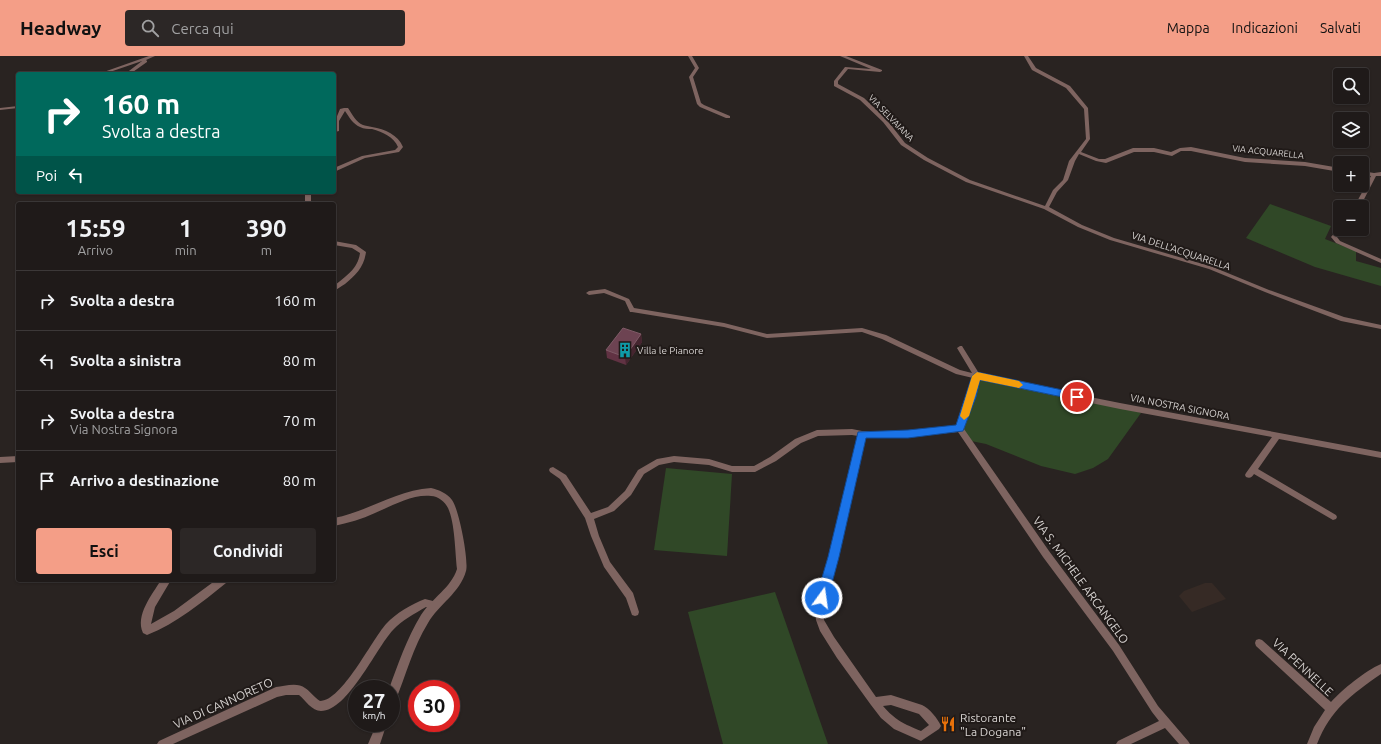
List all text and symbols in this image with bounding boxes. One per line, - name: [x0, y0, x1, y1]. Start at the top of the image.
- search box: [125, 10, 405, 46]
- text: Headway: [20, 17, 101, 39]
- icon: search: [139, 17, 161, 39]
- text: Cerca qui: [171, 20, 234, 37]
- text: Mappa: [1167, 20, 1210, 36]
- text: Indicazioni: [1232, 20, 1298, 36]
- text: Salvati: [1320, 20, 1361, 36]
- map controls: [1333, 68, 1369, 236]
- button: search: [1333, 68, 1369, 104]
- icon: right: [36, 88, 88, 140]
- text: 160 m: [102, 88, 180, 119]
- street label: VIA SELVAIANA: [866, 93, 916, 144]
- button: layers: [1333, 112, 1369, 148]
- text: Svolta a destra: [102, 121, 220, 141]
- street label: VIA ACQUARELLA: [1232, 143, 1304, 161]
- button: +: [1333, 156, 1369, 192]
- icon: left: [65, 164, 87, 186]
- text: Poi: [36, 167, 57, 184]
- button: −: [1333, 200, 1369, 236]
- text: 15:59: [65, 215, 125, 242]
- text: 1: [179, 215, 192, 242]
- text: 390: [246, 215, 287, 242]
- street label: VIA DELL'ACQUARELLA: [1130, 230, 1232, 272]
- text: Arrivo: [78, 243, 113, 257]
- text: min: [175, 243, 197, 257]
- text: m: [261, 243, 272, 257]
- icon: right: [36, 290, 58, 312]
- text: Svolta a destra: [70, 292, 175, 309]
- text: 160 m: [274, 292, 316, 309]
- building icon: Villa le Pianore: [616, 341, 634, 359]
- place label: Villa le Pianore: [637, 345, 704, 356]
- icon: left: [36, 350, 58, 372]
- text: Svolta a sinistra: [70, 352, 181, 369]
- text: 80 m: [283, 352, 316, 369]
- pin: [1060, 380, 1094, 414]
- icon: arrive: [1066, 386, 1088, 408]
- street label: VIA NOSTRA SIGNORA: [1129, 392, 1231, 422]
- text: Svolta a destra: [70, 405, 175, 422]
- icon: right: [36, 410, 58, 432]
- text: 70 m: [283, 412, 316, 429]
- text: Via Nostra Signora: [70, 422, 178, 436]
- icon: arrive: [36, 470, 58, 492]
- text: Arrivo a destinazione: [70, 472, 219, 489]
- text: 80 m: [283, 472, 316, 489]
- street label: VIA S. MICHELE ARCANGELO: [1031, 514, 1131, 646]
- button: Esci: [36, 528, 172, 574]
- button: Condividi: [180, 528, 316, 574]
- position arrow: [801, 577, 843, 619]
- street label: VIA PENNELLE: [1270, 636, 1336, 699]
- street label: VIA DI CANNORETO: [171, 675, 275, 731]
- speed limit sign: 30: [408, 680, 460, 732]
- text: 27: [363, 689, 385, 712]
- text: km/h: [362, 710, 386, 721]
- place label: Ristorante "La Dogana": [960, 711, 1026, 738]
- restaurant icon: Ristorante "La Dogana": [939, 715, 957, 733]

